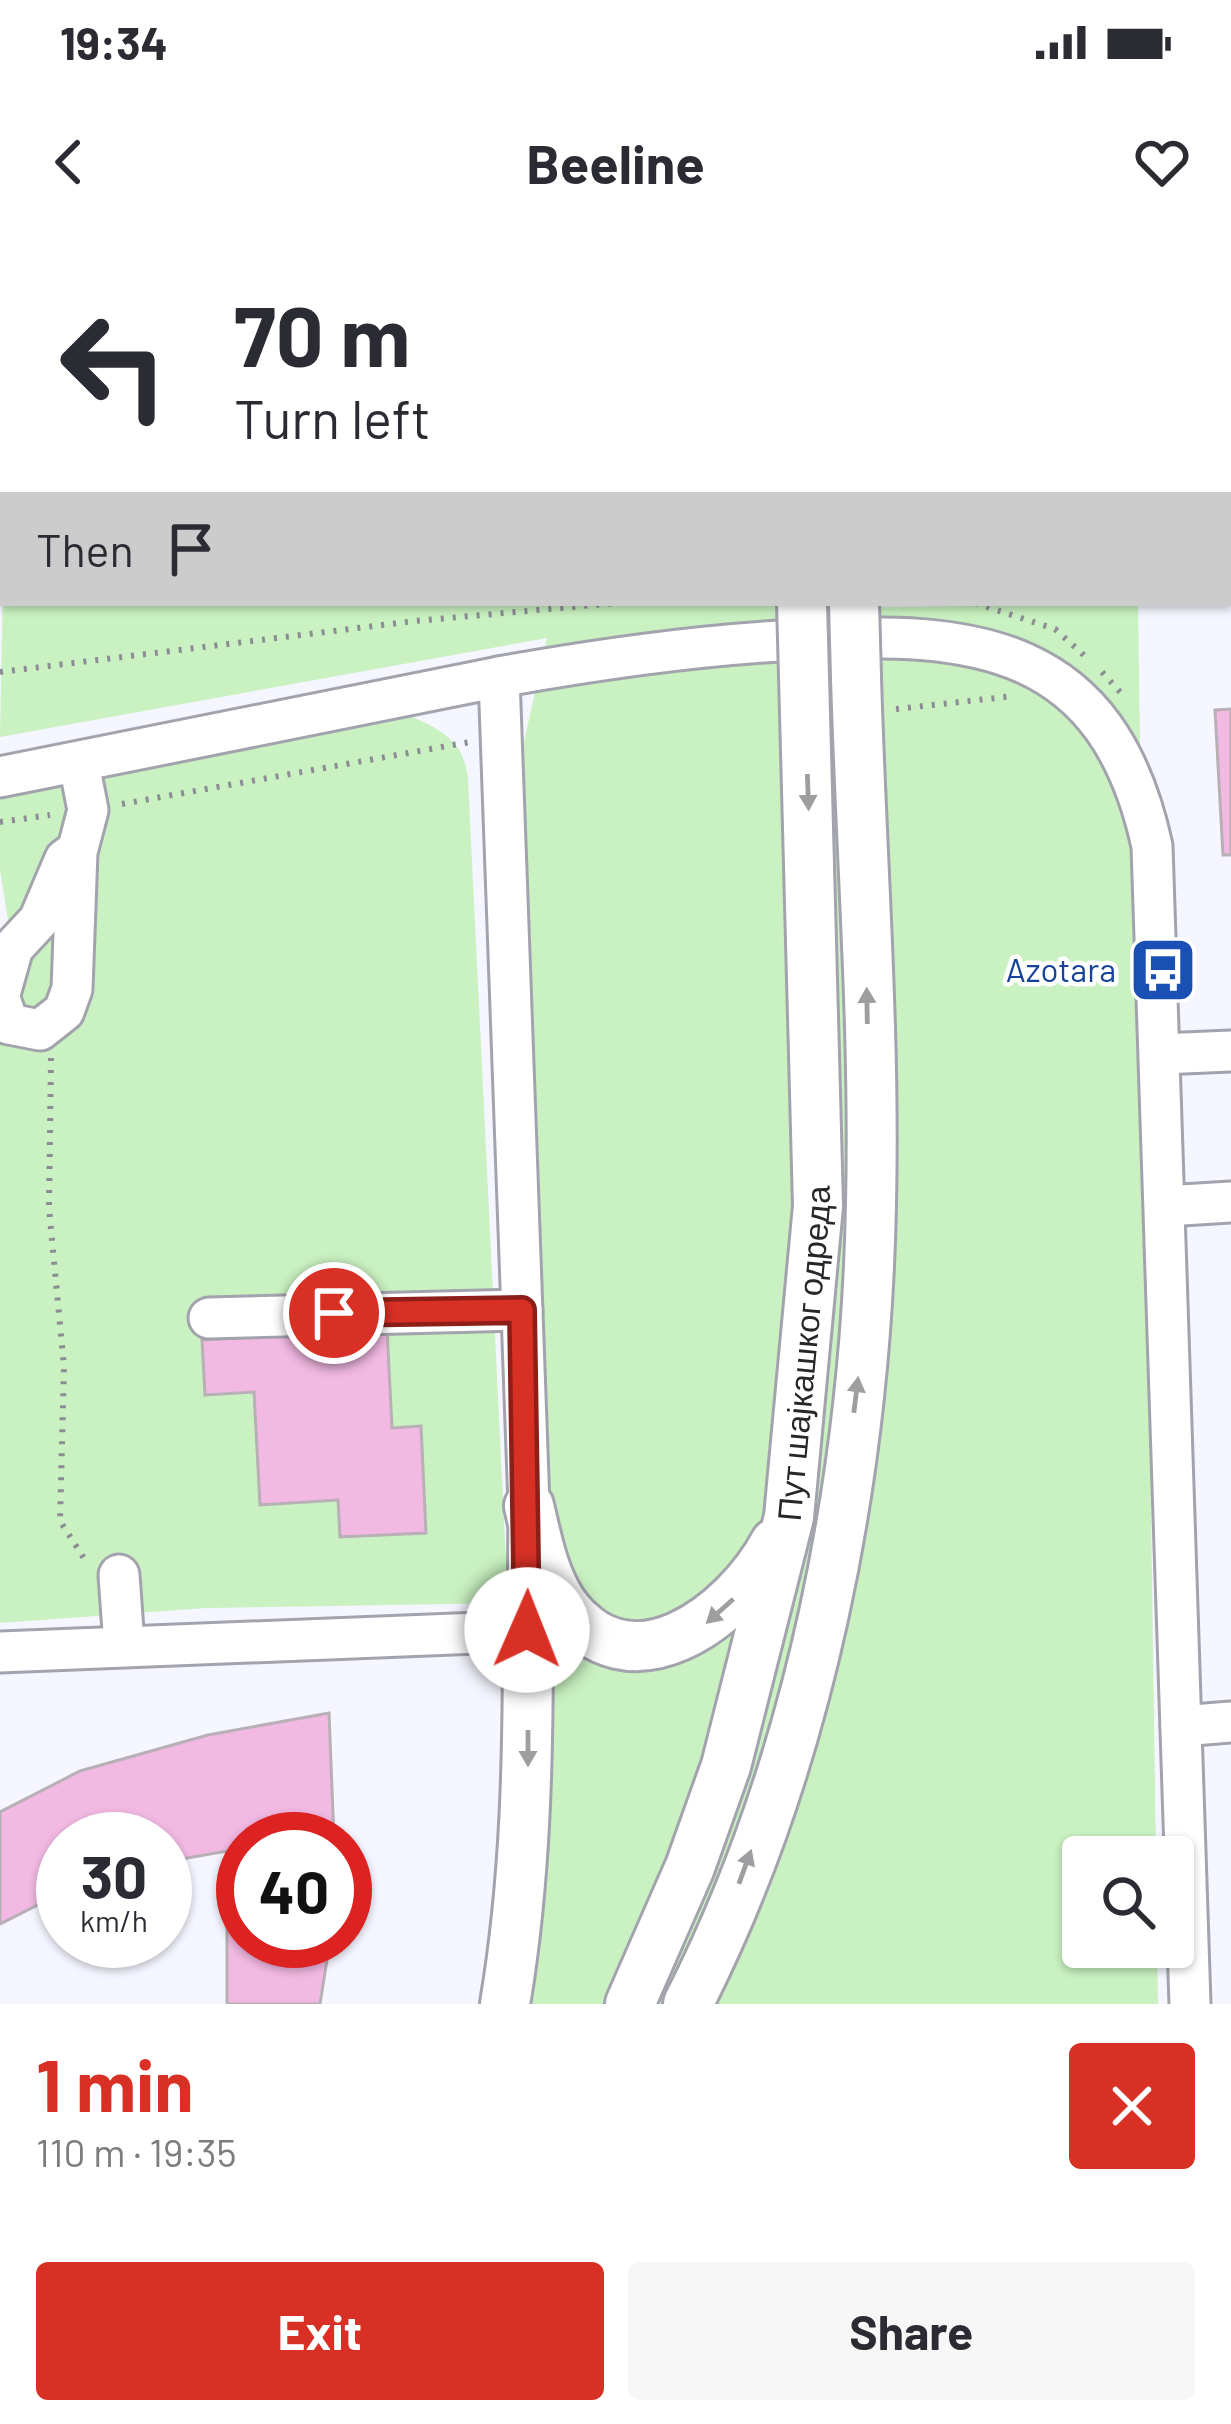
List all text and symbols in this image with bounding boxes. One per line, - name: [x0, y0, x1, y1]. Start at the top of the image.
- text: 19:34: [60, 15, 168, 69]
- icon: back: [36, 129, 102, 195]
- icon: heart: [1129, 129, 1195, 195]
- text: Beeline: [526, 130, 705, 195]
- text: 70 m: [234, 283, 410, 384]
- icon: left: [36, 288, 192, 444]
- text: Turn left: [234, 385, 431, 450]
- icon: arrive: [158, 516, 224, 582]
- text: Then: [36, 522, 134, 576]
- one-way arrow: [798, 774, 817, 812]
- bus stop icon: Azotara: [1128, 935, 1198, 1005]
- place label: Azotara: [1006, 949, 1116, 989]
- one-way arrow: [858, 986, 877, 1024]
- street label: Пут шајкашког одреда: [768, 1185, 837, 1523]
- pin: [283, 1262, 385, 1364]
- icon: arrive: [301, 1280, 367, 1346]
- one-way arrow: [847, 1376, 866, 1414]
- position arrow: [464, 1567, 590, 1693]
- one-way arrow: [706, 1597, 735, 1624]
- one-way arrow: [518, 1730, 538, 1768]
- speed limit sign: 40: [216, 1812, 372, 1968]
- map controls: [1062, 1836, 1194, 1968]
- button: search: [1062, 1836, 1194, 1968]
- text: 30: [81, 1839, 147, 1911]
- one-way arrow: [737, 1848, 756, 1884]
- text: km/h: [80, 1902, 148, 1938]
- text: 1 min: [36, 2040, 194, 2126]
- button: close: [1069, 2043, 1195, 2169]
- text: 110 m · 19:35: [36, 2128, 237, 2175]
- button: Exit: [36, 2262, 604, 2400]
- button: Share: [628, 2262, 1195, 2400]

